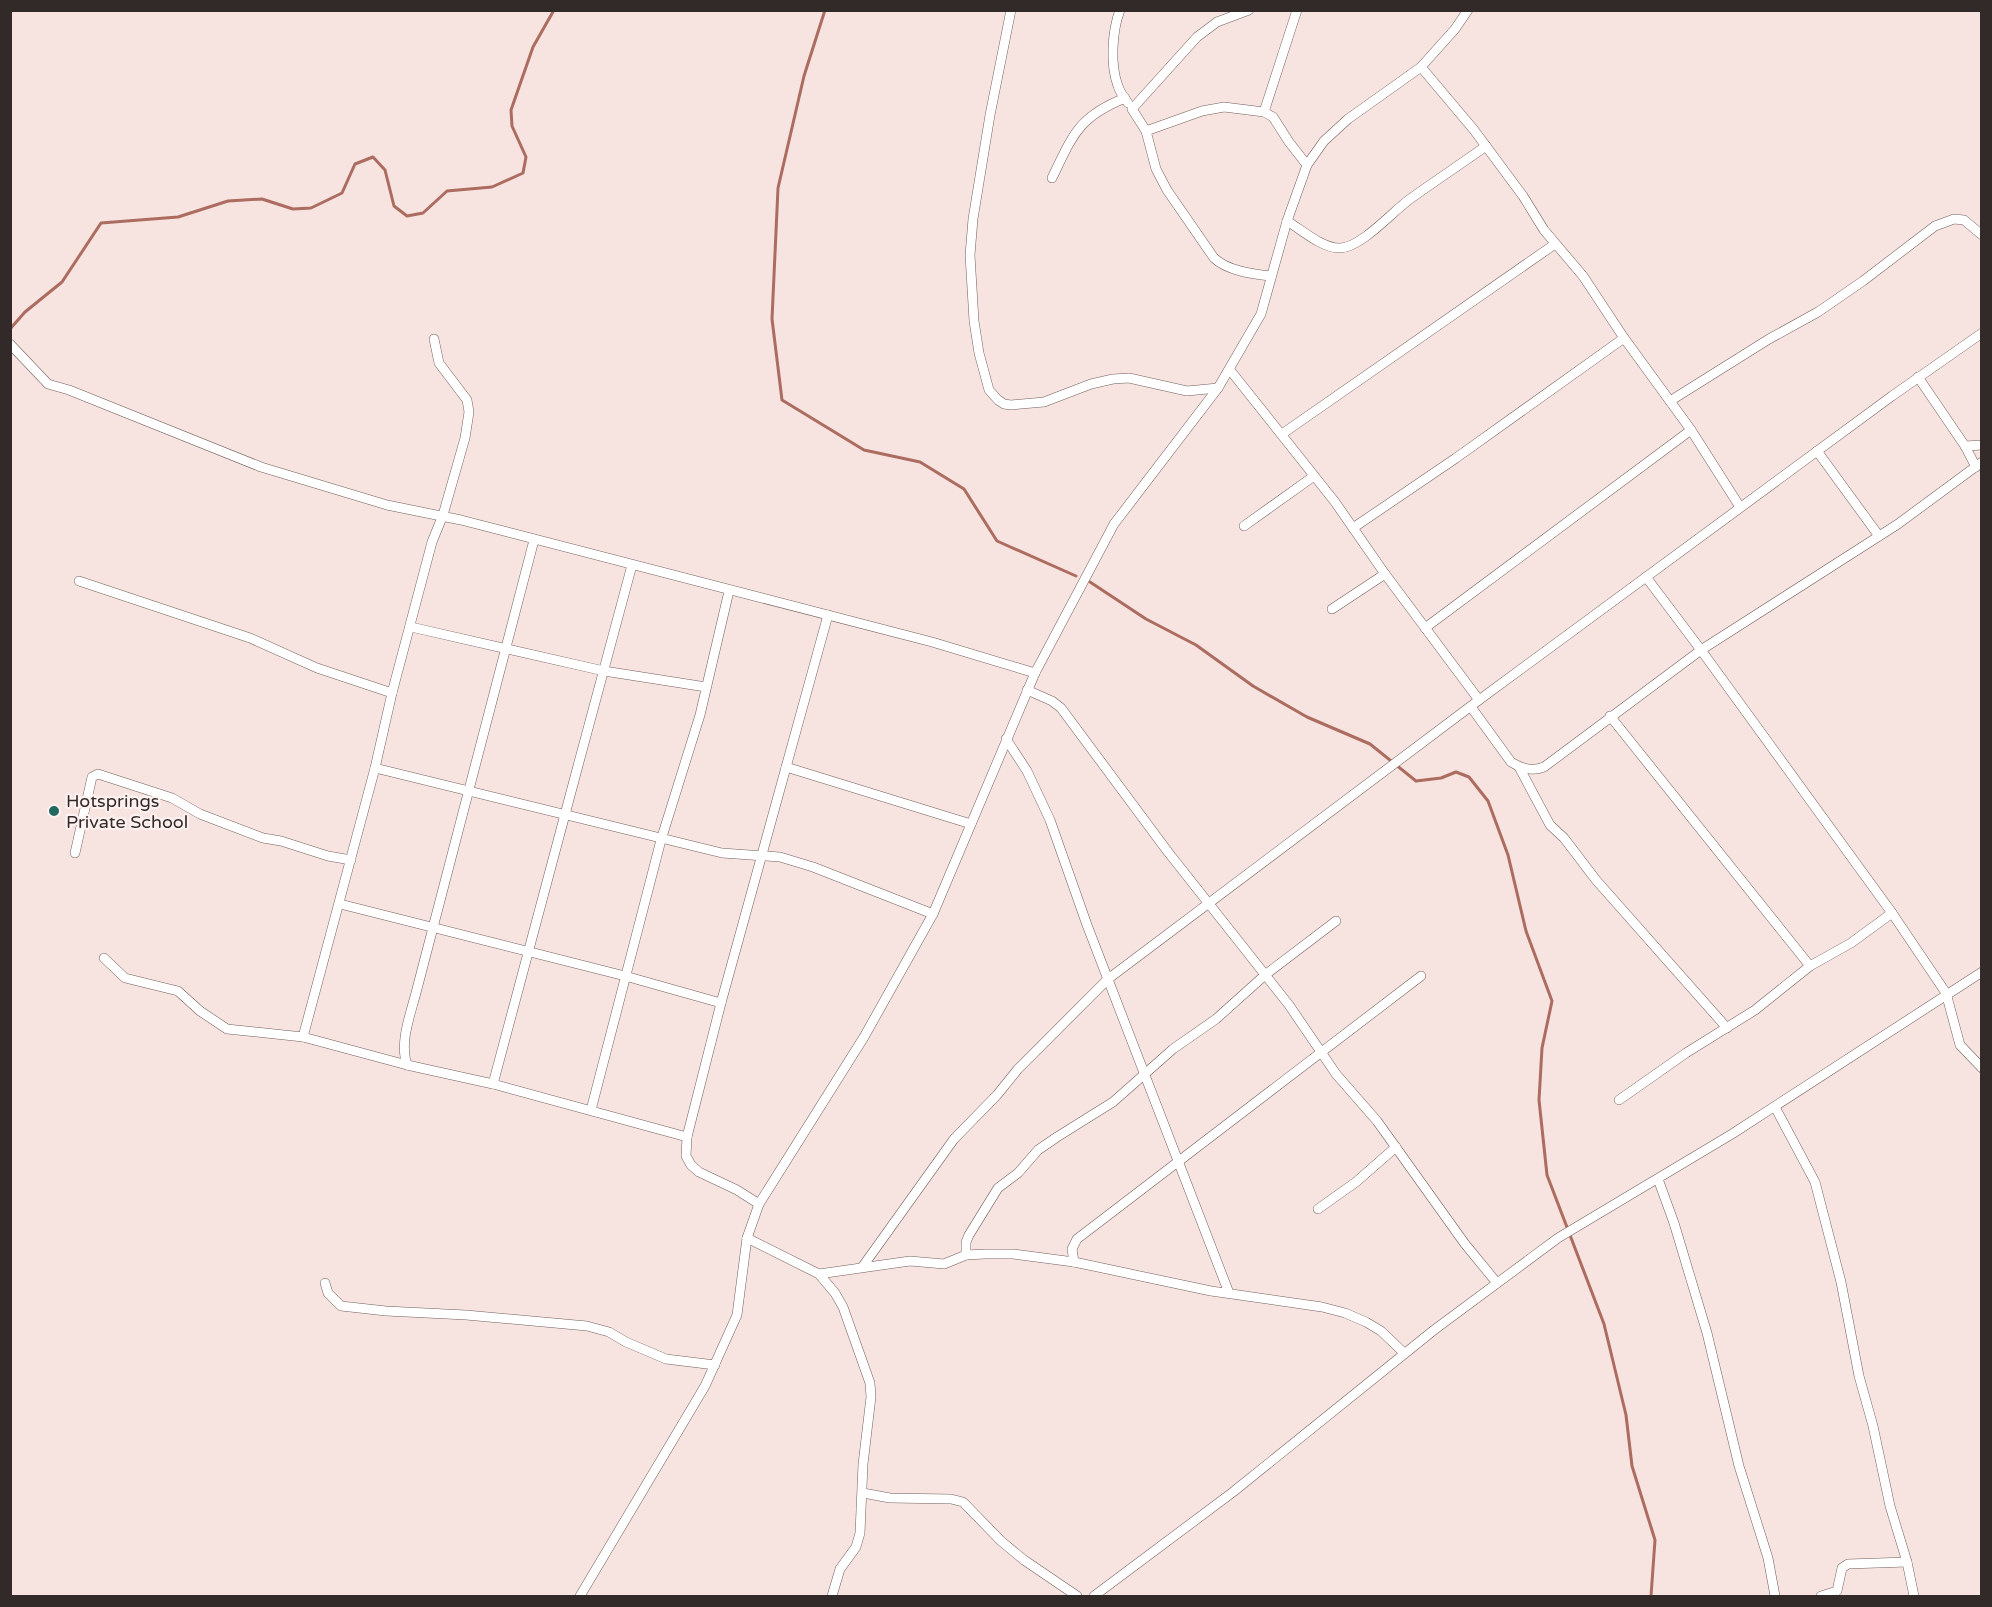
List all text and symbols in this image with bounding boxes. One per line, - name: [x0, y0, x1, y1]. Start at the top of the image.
- place label: Hotsprings Private School: [66, 790, 188, 833]
- marker: Hotsprings Private School: [47, 804, 61, 818]

